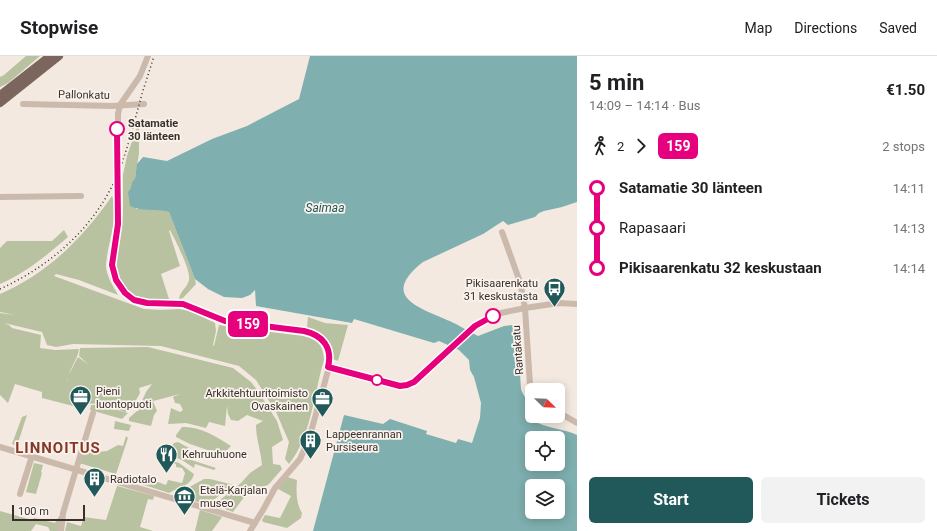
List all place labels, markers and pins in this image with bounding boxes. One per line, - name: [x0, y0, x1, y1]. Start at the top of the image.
- place label: Satamatie 30 länteen: [128, 117, 180, 143]
- marker: Satamatie 30 länteen: [109, 121, 125, 137]
- bus stop icon: Pikisaarenkatu 31 keskustasta: [541, 276, 567, 309]
- place label: Pikisaarenkatu 31 keskustasta: [464, 277, 538, 303]
- unlabelled marker: [485, 308, 501, 324]
- unlabelled marker: [371, 374, 383, 386]
- office icon: Pieni luontopuoti: [67, 384, 93, 417]
- place label: Pieni luontopuoti: [96, 385, 152, 411]
- office icon: Arkkitehtuuritoimisto Ovaskainen: [310, 386, 336, 419]
- place label: Arkkitehtuuritoimisto Ovaskainen: [205, 387, 308, 413]
- building icon: Lappeenrannan Pursiseura: [297, 427, 323, 460]
- place label: Lappeenrannan Pursiseura: [326, 428, 402, 454]
- restaurant icon: Kehruuhuone: [154, 441, 180, 474]
- place label: Kehruuhuone: [182, 448, 247, 461]
- building icon: Radiotalo: [82, 466, 108, 499]
- place label: Radiotalo: [110, 473, 156, 486]
- museum icon: Etelä-Karjalan museo: [172, 483, 198, 516]
- place label: Etelä-Karjalan museo: [200, 484, 267, 510]

